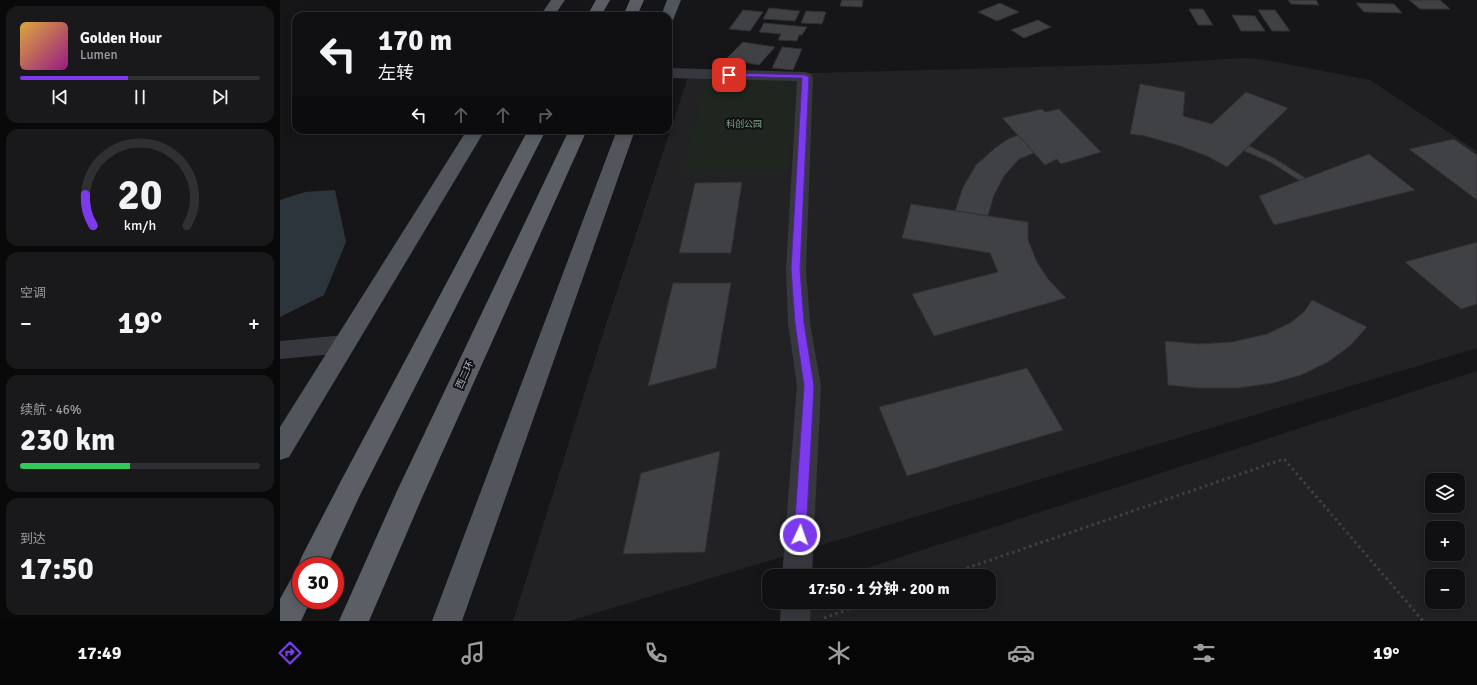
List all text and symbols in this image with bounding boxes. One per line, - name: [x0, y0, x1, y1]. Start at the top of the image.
- text: 170 m: [378, 24, 452, 58]
- icon: left: [312, 28, 364, 80]
- text: Golden Hour: [80, 29, 162, 47]
- text: Lumen: [80, 47, 118, 63]
- pin: [712, 58, 746, 92]
- text: 左转: [378, 62, 414, 84]
- icon: arrive: [718, 64, 740, 86]
- icon: previous: [49, 86, 71, 108]
- icon: pause: [129, 86, 151, 108]
- icon: next: [209, 86, 231, 108]
- icon: left: [408, 104, 430, 126]
- icon: ahead: [450, 104, 472, 126]
- icon: ahead: [492, 104, 514, 126]
- icon: right: [534, 104, 556, 126]
- park label: 科创公园: [726, 118, 762, 130]
- text: 20: [118, 169, 162, 220]
- text: km/h: [124, 216, 156, 233]
- text: 空调: [20, 285, 46, 301]
- text: 19°: [118, 305, 162, 342]
- text: −: [20, 310, 32, 337]
- text: +: [248, 310, 260, 337]
- street label: 西二环: [453, 359, 477, 391]
- text: 续航 · 46%: [20, 402, 82, 418]
- text: 230 km: [20, 422, 115, 459]
- map controls: [1425, 473, 1465, 609]
- button: layers: [1425, 473, 1465, 513]
- position arrow: [779, 514, 821, 556]
- button: +: [1425, 521, 1465, 561]
- text: 到达: [20, 531, 46, 547]
- text: 17:50: [20, 551, 94, 588]
- speed limit sign: 30: [292, 557, 344, 609]
- button: −: [1425, 569, 1465, 609]
- text: 17:50 · 1 分钟 · 200 m: [808, 580, 950, 598]
- icon: directions: [276, 639, 304, 667]
- icon: music: [459, 639, 487, 667]
- icon: phone: [642, 639, 670, 667]
- icon: climate: [825, 639, 853, 667]
- icon: car: [1007, 639, 1035, 667]
- icon: filters: [1190, 639, 1218, 667]
- text: 17:49: [77, 642, 122, 664]
- text: 19°: [1373, 642, 1400, 664]

